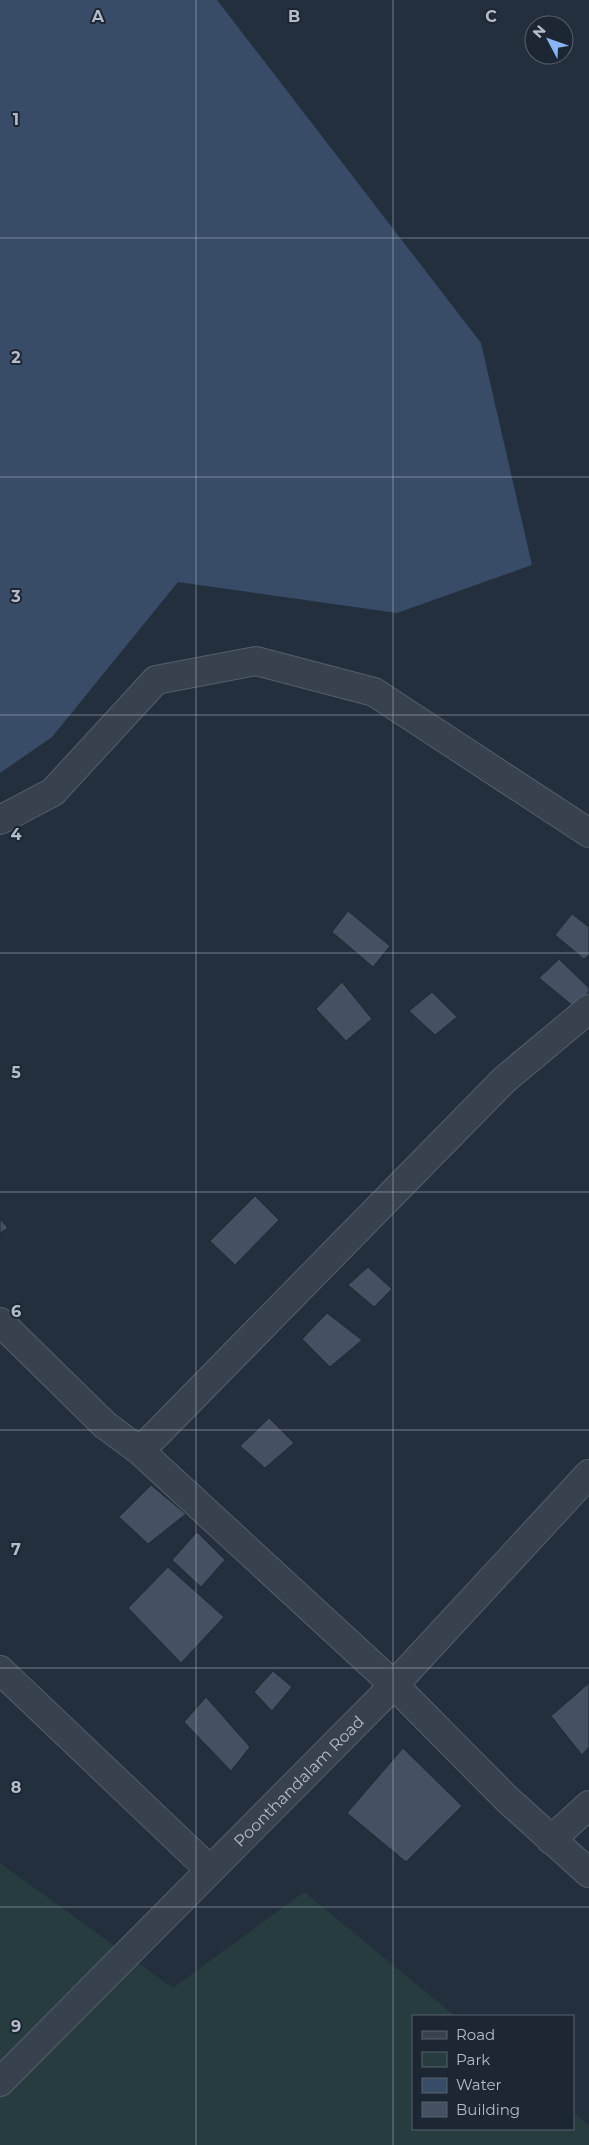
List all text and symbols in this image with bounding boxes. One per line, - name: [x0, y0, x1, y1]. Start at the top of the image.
- text: A: [91, 7, 105, 26]
- text: B: [288, 7, 300, 26]
- text: C: [485, 7, 497, 26]
- north arrow: [524, 15, 574, 65]
- text: N: [529, 21, 550, 42]
- text: 1: [13, 110, 19, 129]
- text: 2: [11, 348, 21, 367]
- text: 3: [10, 587, 21, 606]
- text: 4: [10, 825, 22, 844]
- text: 5: [11, 1063, 21, 1082]
- text: 6: [11, 1302, 21, 1321]
- text: 7: [11, 1540, 21, 1559]
- street label: Poonthandalam Road: [230, 1712, 368, 1851]
- text: 8: [11, 1778, 21, 1797]
- legend: [412, 2015, 574, 2130]
- text: 9: [11, 2017, 21, 2036]
- text: Road: [456, 2025, 495, 2044]
- text: Park: [456, 2050, 490, 2069]
- text: Water: [456, 2075, 502, 2094]
- text: Building: [456, 2100, 520, 2119]

